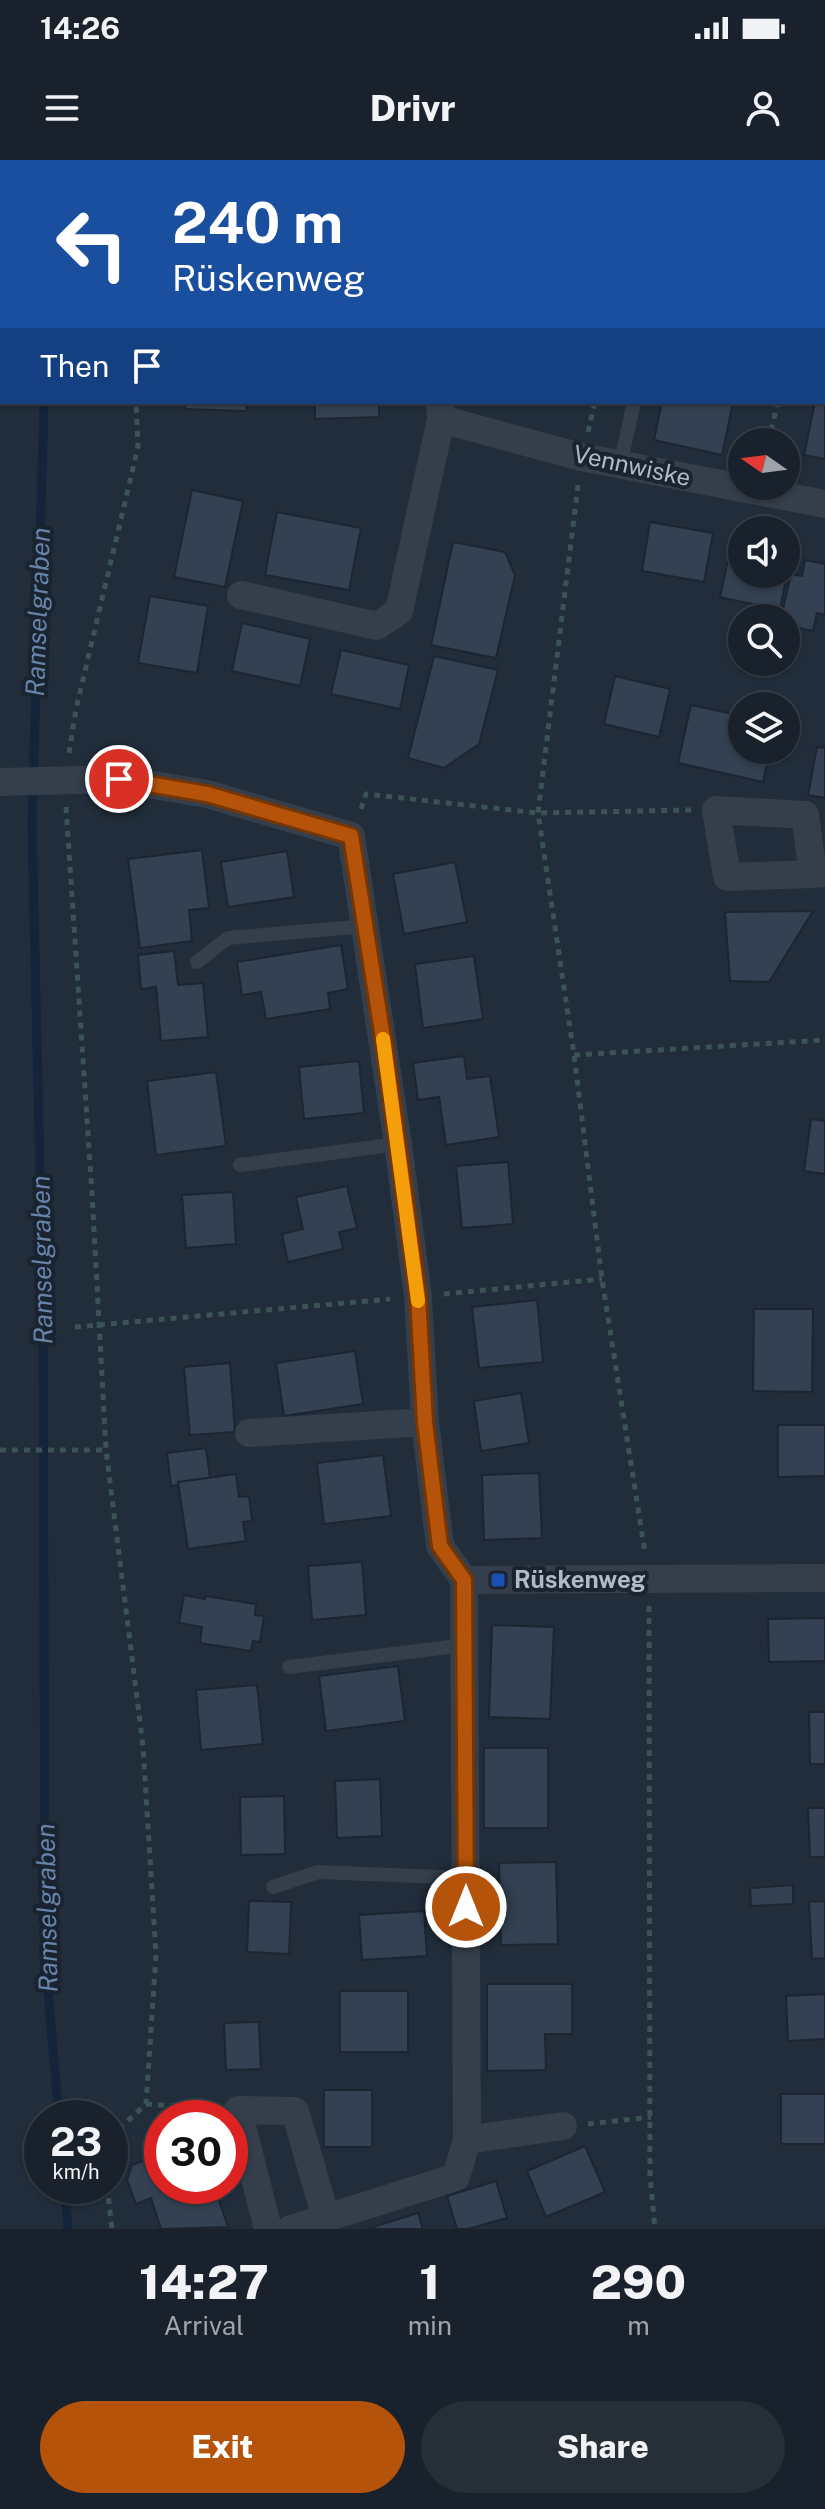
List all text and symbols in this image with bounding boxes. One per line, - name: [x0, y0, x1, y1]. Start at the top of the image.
- text: 14:26: [40, 10, 120, 46]
- icon: menu: [40, 86, 84, 130]
- icon: person: [741, 86, 785, 130]
- text: Drivr: [370, 87, 455, 129]
- text: 240 m: [172, 190, 343, 256]
- icon: left: [40, 192, 144, 296]
- text: Rüskenweg: [172, 257, 366, 299]
- icon: arrive: [125, 344, 169, 388]
- text: Then: [40, 348, 109, 384]
- north arrow: [728, 428, 800, 500]
- map controls: [728, 428, 800, 764]
- street label: Vennwiske: [571, 439, 693, 491]
- button: sound: [728, 516, 800, 588]
- water label: Ramselgraben: [19, 527, 56, 697]
- button: search: [728, 604, 800, 676]
- button: layers: [728, 692, 800, 764]
- pin: [85, 745, 153, 813]
- icon: arrive: [97, 757, 141, 801]
- water label: Ramselgraben: [25, 1175, 58, 1345]
- place label: Rüskenweg: [514, 1565, 646, 1593]
- marker: Rüskenweg: [489, 1571, 507, 1589]
- water label: Ramselgraben: [30, 1823, 63, 1993]
- position arrow: [424, 1865, 508, 1949]
- speed limit sign: 30: [144, 2100, 248, 2204]
- text: 23: [50, 2118, 102, 2165]
- text: km/h: [52, 2160, 100, 2184]
- text: 14:27: [139, 2253, 269, 2310]
- text: 1: [419, 2253, 440, 2310]
- text: 290: [591, 2253, 686, 2310]
- text: Arrival: [164, 2310, 244, 2341]
- text: min: [408, 2310, 452, 2341]
- text: m: [627, 2310, 650, 2341]
- button: Exit: [40, 2401, 405, 2493]
- button: Share: [421, 2401, 785, 2493]

